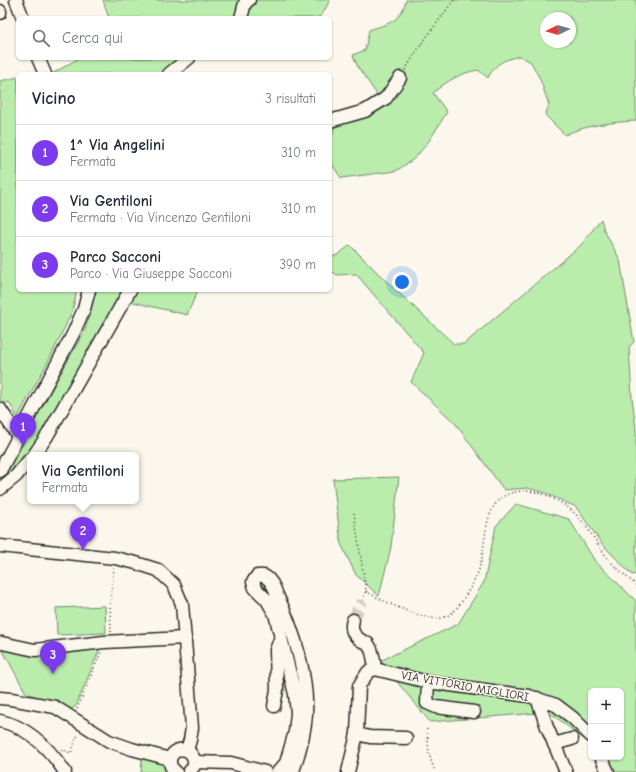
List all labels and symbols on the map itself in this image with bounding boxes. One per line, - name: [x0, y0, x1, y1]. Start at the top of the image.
- north arrow: [540, 12, 576, 48]
- your location: [392, 272, 412, 292]
- pin: 1: [10, 413, 36, 446]
- pin: 2: [70, 517, 96, 550]
- pin: 3: [40, 641, 66, 674]
- street label: VIA VITTORIO MIGLIORI: [400, 668, 530, 704]

